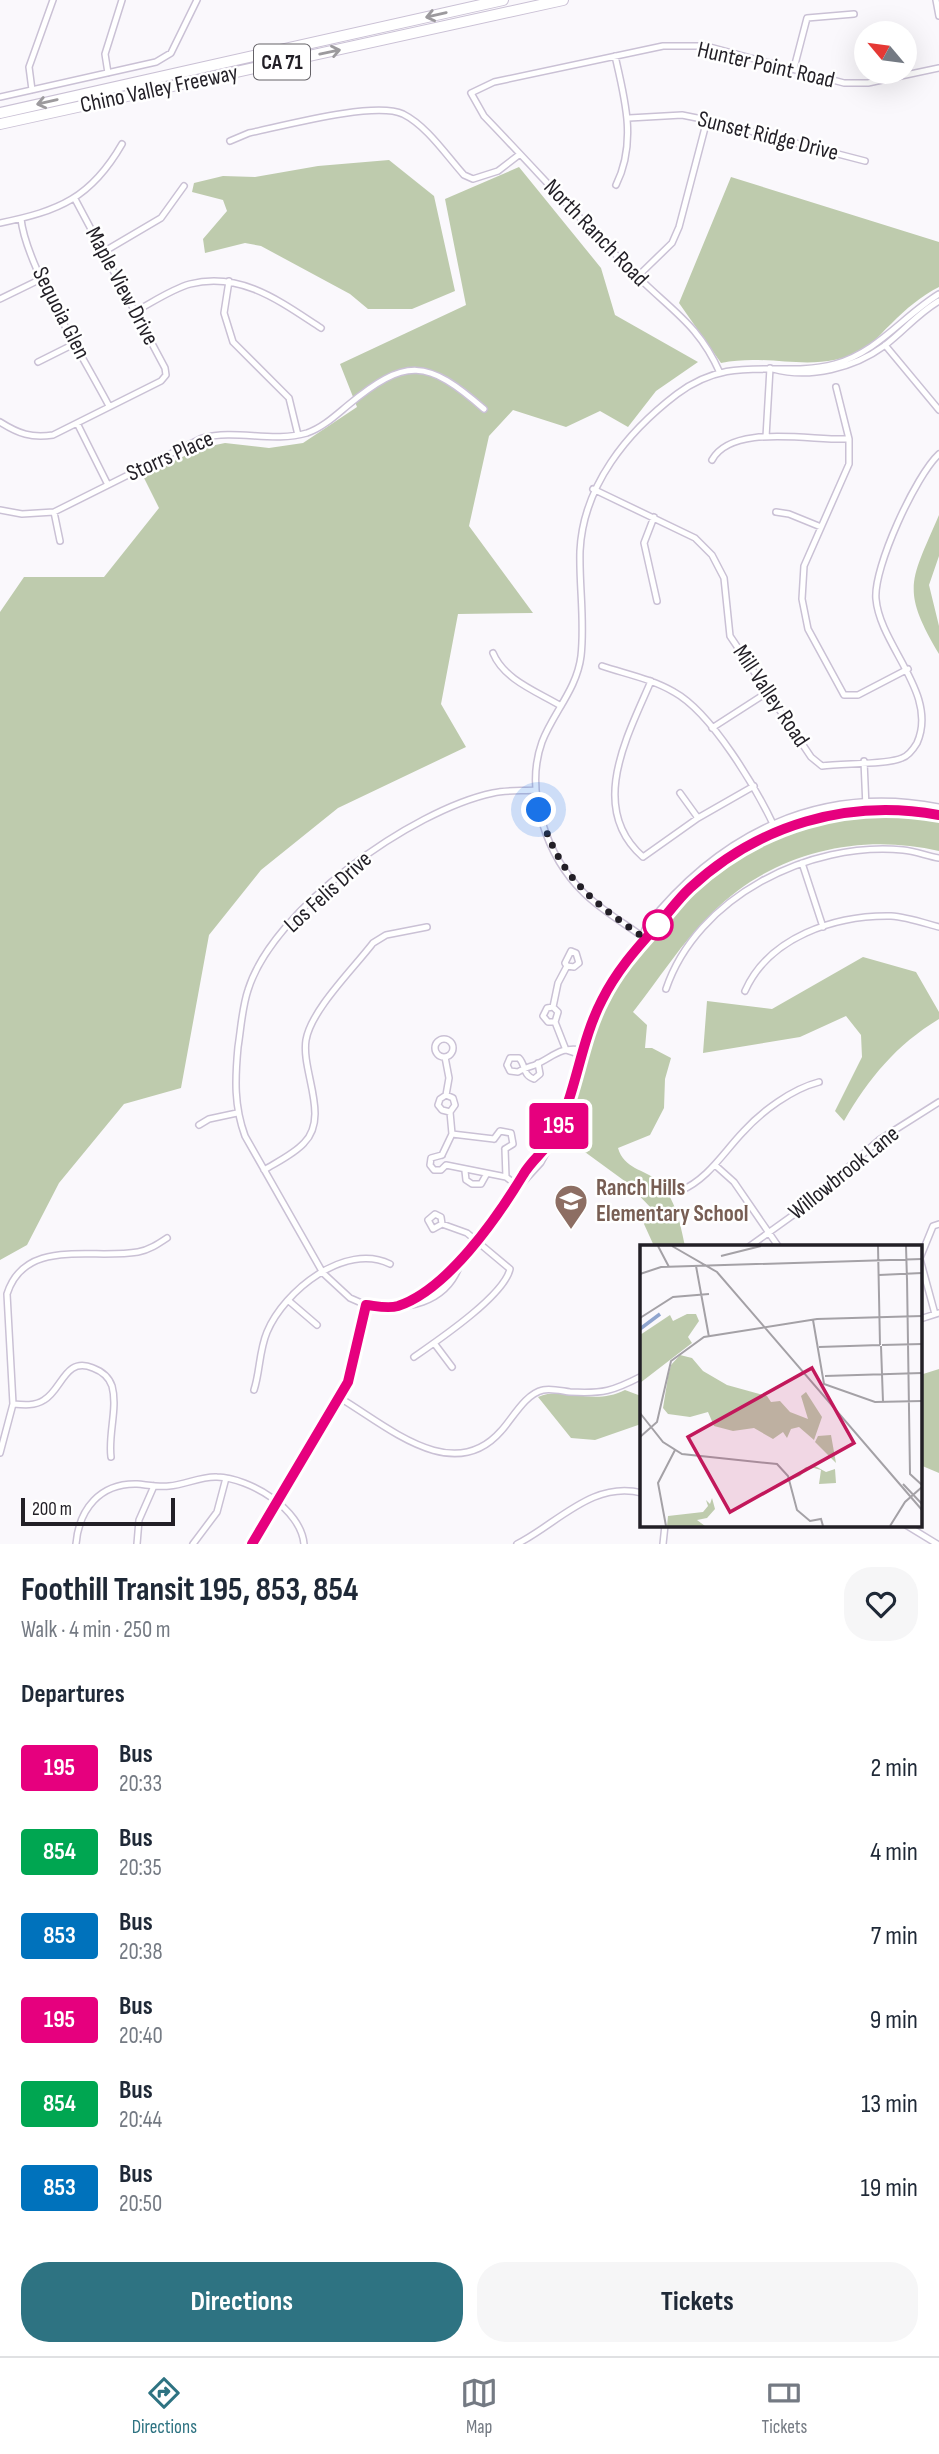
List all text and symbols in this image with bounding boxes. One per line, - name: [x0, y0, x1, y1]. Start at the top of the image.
- one-way arrow: [425, 9, 448, 22]
- north arrow: [854, 21, 917, 84]
- map controls: [854, 21, 917, 84]
- street label: Hunter Point Road: [695, 36, 837, 94]
- road number: CA 71: [254, 44, 310, 80]
- one-way arrow: [318, 44, 341, 58]
- street label: Chino Valley Freeway: [78, 59, 241, 119]
- one-way arrow: [36, 96, 59, 109]
- street label: Sunset Ridge Drive: [695, 105, 841, 167]
- street label: North Ranch Road: [538, 173, 654, 293]
- street label: Maple View Drive: [79, 222, 165, 350]
- street label: Sequoia Glen: [26, 262, 96, 364]
- street label: Storrs Place: [122, 424, 218, 488]
- street label: Mill Valley Road: [727, 640, 815, 752]
- your location: [521, 792, 556, 827]
- street label: Los Felis Drive: [278, 845, 378, 939]
- unlabelled marker: [643, 910, 673, 940]
- line badge: 195: [519, 1103, 599, 1149]
- text: 195: [543, 1111, 575, 1140]
- street label: Willowbrook Lane: [783, 1120, 905, 1226]
- place label: Ranch Hills Elementary School: [596, 1174, 748, 1228]
- school or university icon: Ranch Hills Elementary School: [552, 1182, 590, 1231]
- inset map: [640, 1245, 922, 1526]
- scale bar: [21, 1495, 175, 1527]
- text: 200 m: [32, 1498, 72, 1521]
- button: heart: [844, 1567, 918, 1641]
- text: Foothill Transit 195, 853, 854: [21, 1570, 358, 1610]
- text: Walk · 4 min · 250 m: [21, 1616, 171, 1644]
- text: Departures: [21, 1679, 125, 1710]
- text: Bus: [119, 1739, 153, 1770]
- text: 195: [44, 1753, 75, 1782]
- text: 2 min: [870, 1753, 918, 1784]
- text: 20:33: [119, 1770, 162, 1798]
- text: Bus: [119, 1823, 153, 1854]
- text: 854: [43, 1837, 76, 1866]
- text: 4 min: [870, 1837, 918, 1868]
- text: 20:35: [119, 1854, 162, 1882]
- text: Bus: [119, 1907, 153, 1938]
- text: 853: [43, 1921, 76, 1950]
- text: 7 min: [871, 1921, 918, 1952]
- text: 20:38: [119, 1938, 163, 1966]
- text: Bus: [119, 1991, 153, 2022]
- text: 195: [44, 2005, 75, 2034]
- text: 9 min: [870, 2005, 918, 2036]
- text: 20:40: [119, 2022, 163, 2050]
- text: Bus: [119, 2075, 153, 2106]
- text: 854: [43, 2089, 76, 2118]
- text: 13 min: [861, 2089, 918, 2120]
- text: 20:44: [119, 2106, 162, 2134]
- text: Bus: [119, 2159, 153, 2190]
- text: 853: [43, 2173, 76, 2202]
- text: 19 min: [861, 2173, 918, 2204]
- text: 20:50: [119, 2190, 162, 2218]
- button: Directions: [21, 2262, 463, 2342]
- button: Tickets: [477, 2262, 918, 2342]
- tab: Directions: [132, 2374, 197, 2439]
- tab: Map: [460, 2374, 498, 2439]
- tab: Tickets: [761, 2374, 807, 2439]

